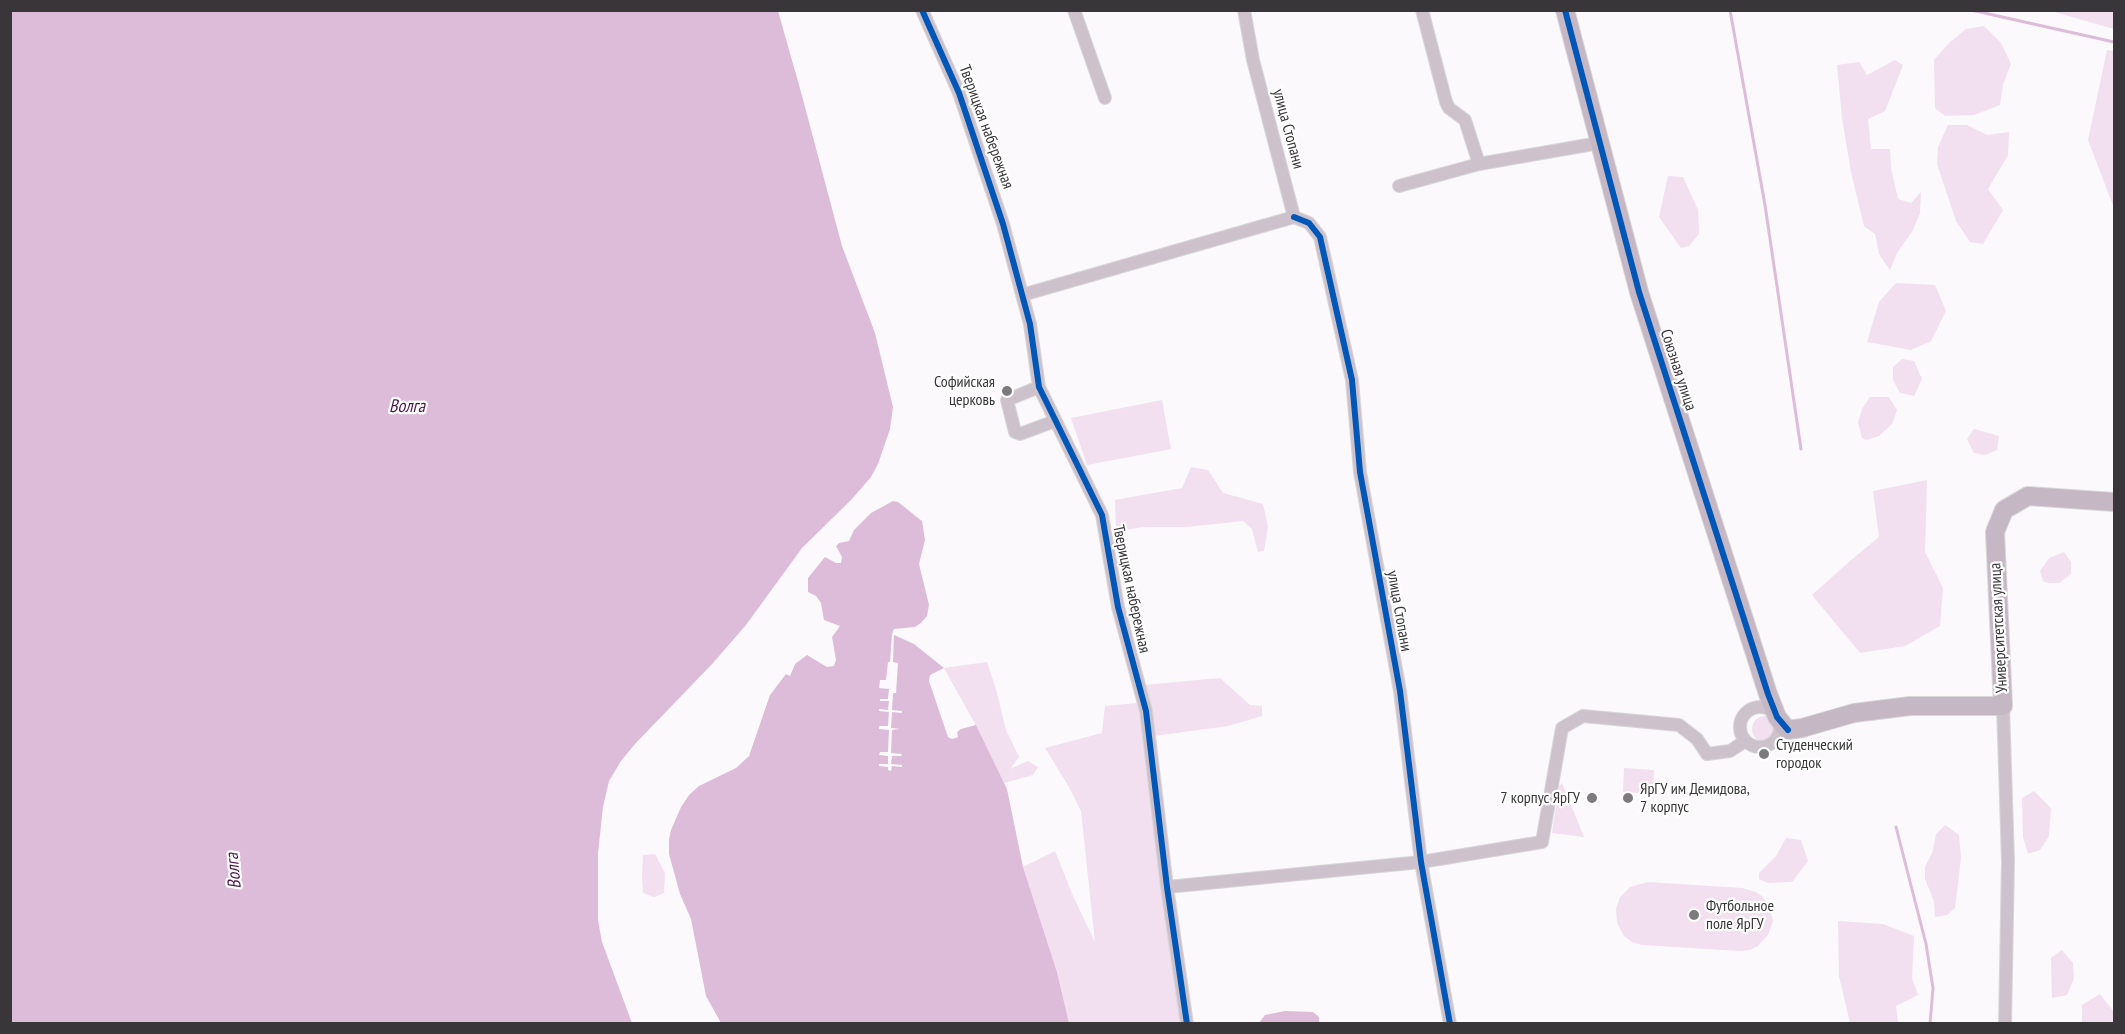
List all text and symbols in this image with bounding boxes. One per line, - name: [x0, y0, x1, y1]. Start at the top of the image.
- street label: Тверицкая набережная: [955, 62, 1017, 192]
- street label: улица Стопани: [1268, 87, 1308, 171]
- street label: Союзная улица: [1656, 327, 1700, 413]
- place label: Софийская церковь: [934, 372, 995, 410]
- marker: Софийская церковь: [1000, 384, 1014, 398]
- water label: Волга: [389, 396, 425, 418]
- street label: Тверицкая набережная: [1108, 523, 1154, 655]
- street label: Университетская улица: [1986, 562, 2012, 694]
- street label: улица Стопани: [1382, 569, 1416, 653]
- place label: Студенческий городок: [1776, 735, 1853, 773]
- marker: Студенческий городок: [1757, 747, 1771, 761]
- place label: ЯрГУ им Демидова, 7 корпус: [1640, 779, 1750, 817]
- place label: 7 корпус ЯрГУ: [1500, 788, 1580, 808]
- marker: 7 корпус ЯрГУ: [1585, 791, 1599, 805]
- marker: ЯрГУ им Демидова, 7 корпус: [1621, 791, 1635, 805]
- water label: Волга: [222, 852, 246, 890]
- place label: Футбольное поле ЯрГУ: [1706, 896, 1774, 934]
- marker: Футбольное поле ЯрГУ: [1687, 908, 1701, 922]

